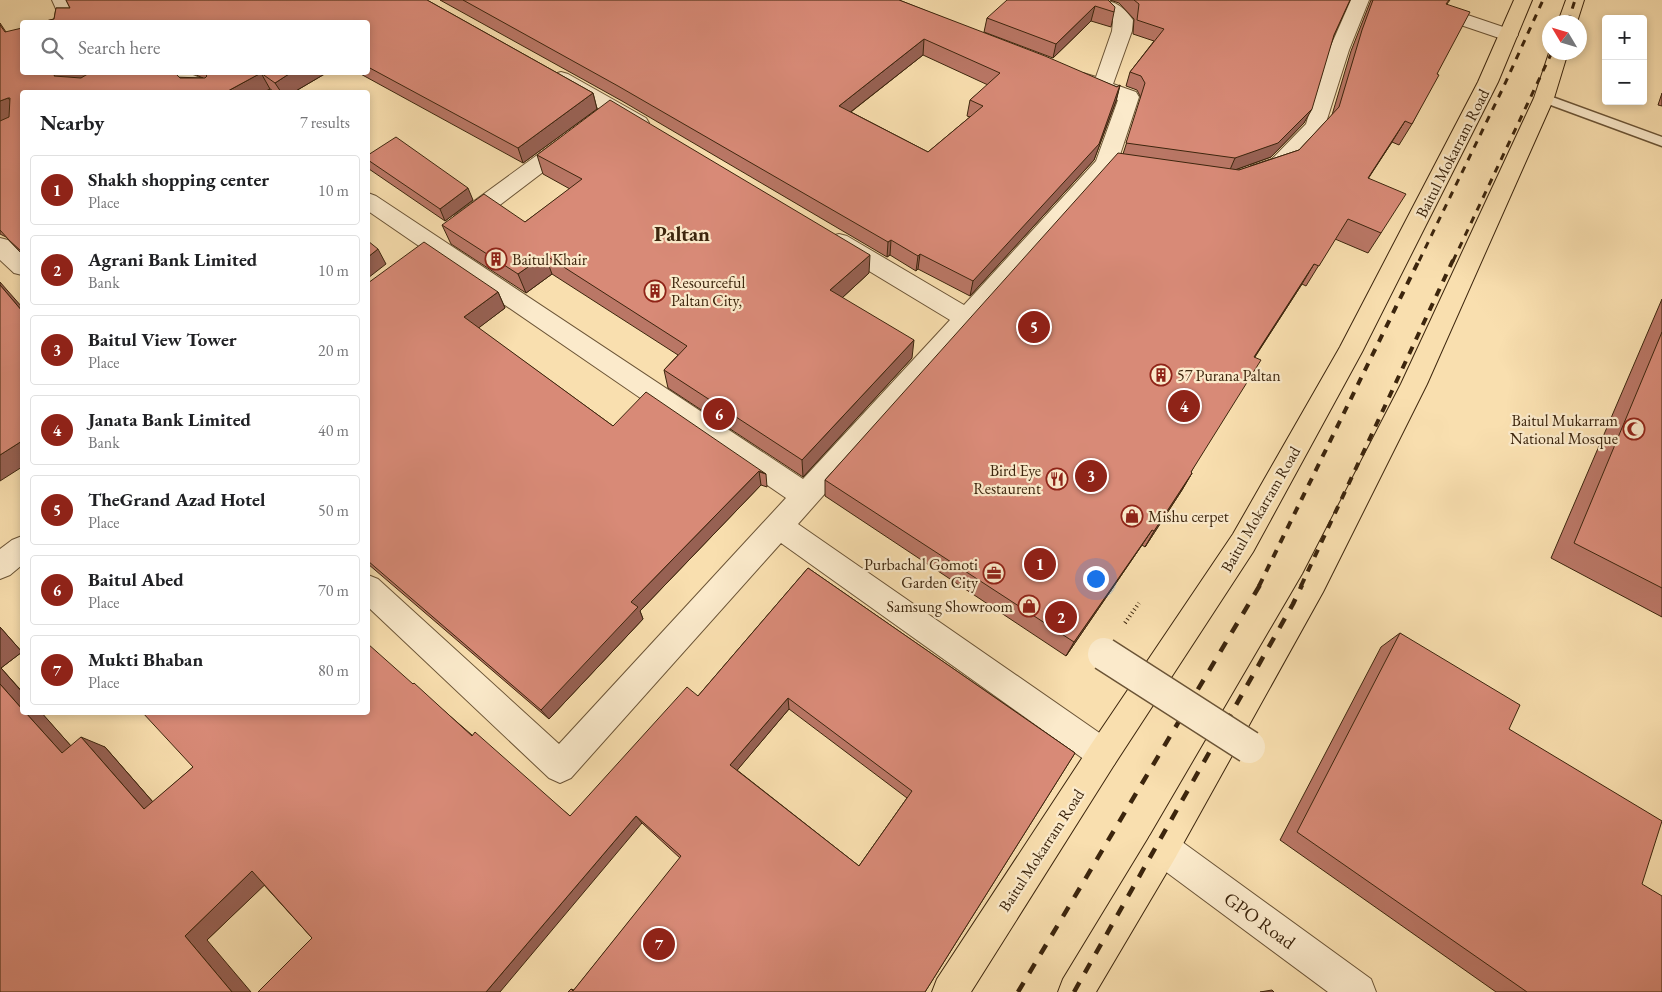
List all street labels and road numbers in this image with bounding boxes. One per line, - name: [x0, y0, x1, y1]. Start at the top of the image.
- street label: Baitul Mokarram Road: [1411, 84, 1494, 221]
- street label: Baitul Mokarram Road: [1216, 442, 1305, 576]
- street label: Baitul Mokarram Road: [994, 784, 1089, 916]
- street label: GPO Road: [1219, 886, 1301, 955]

